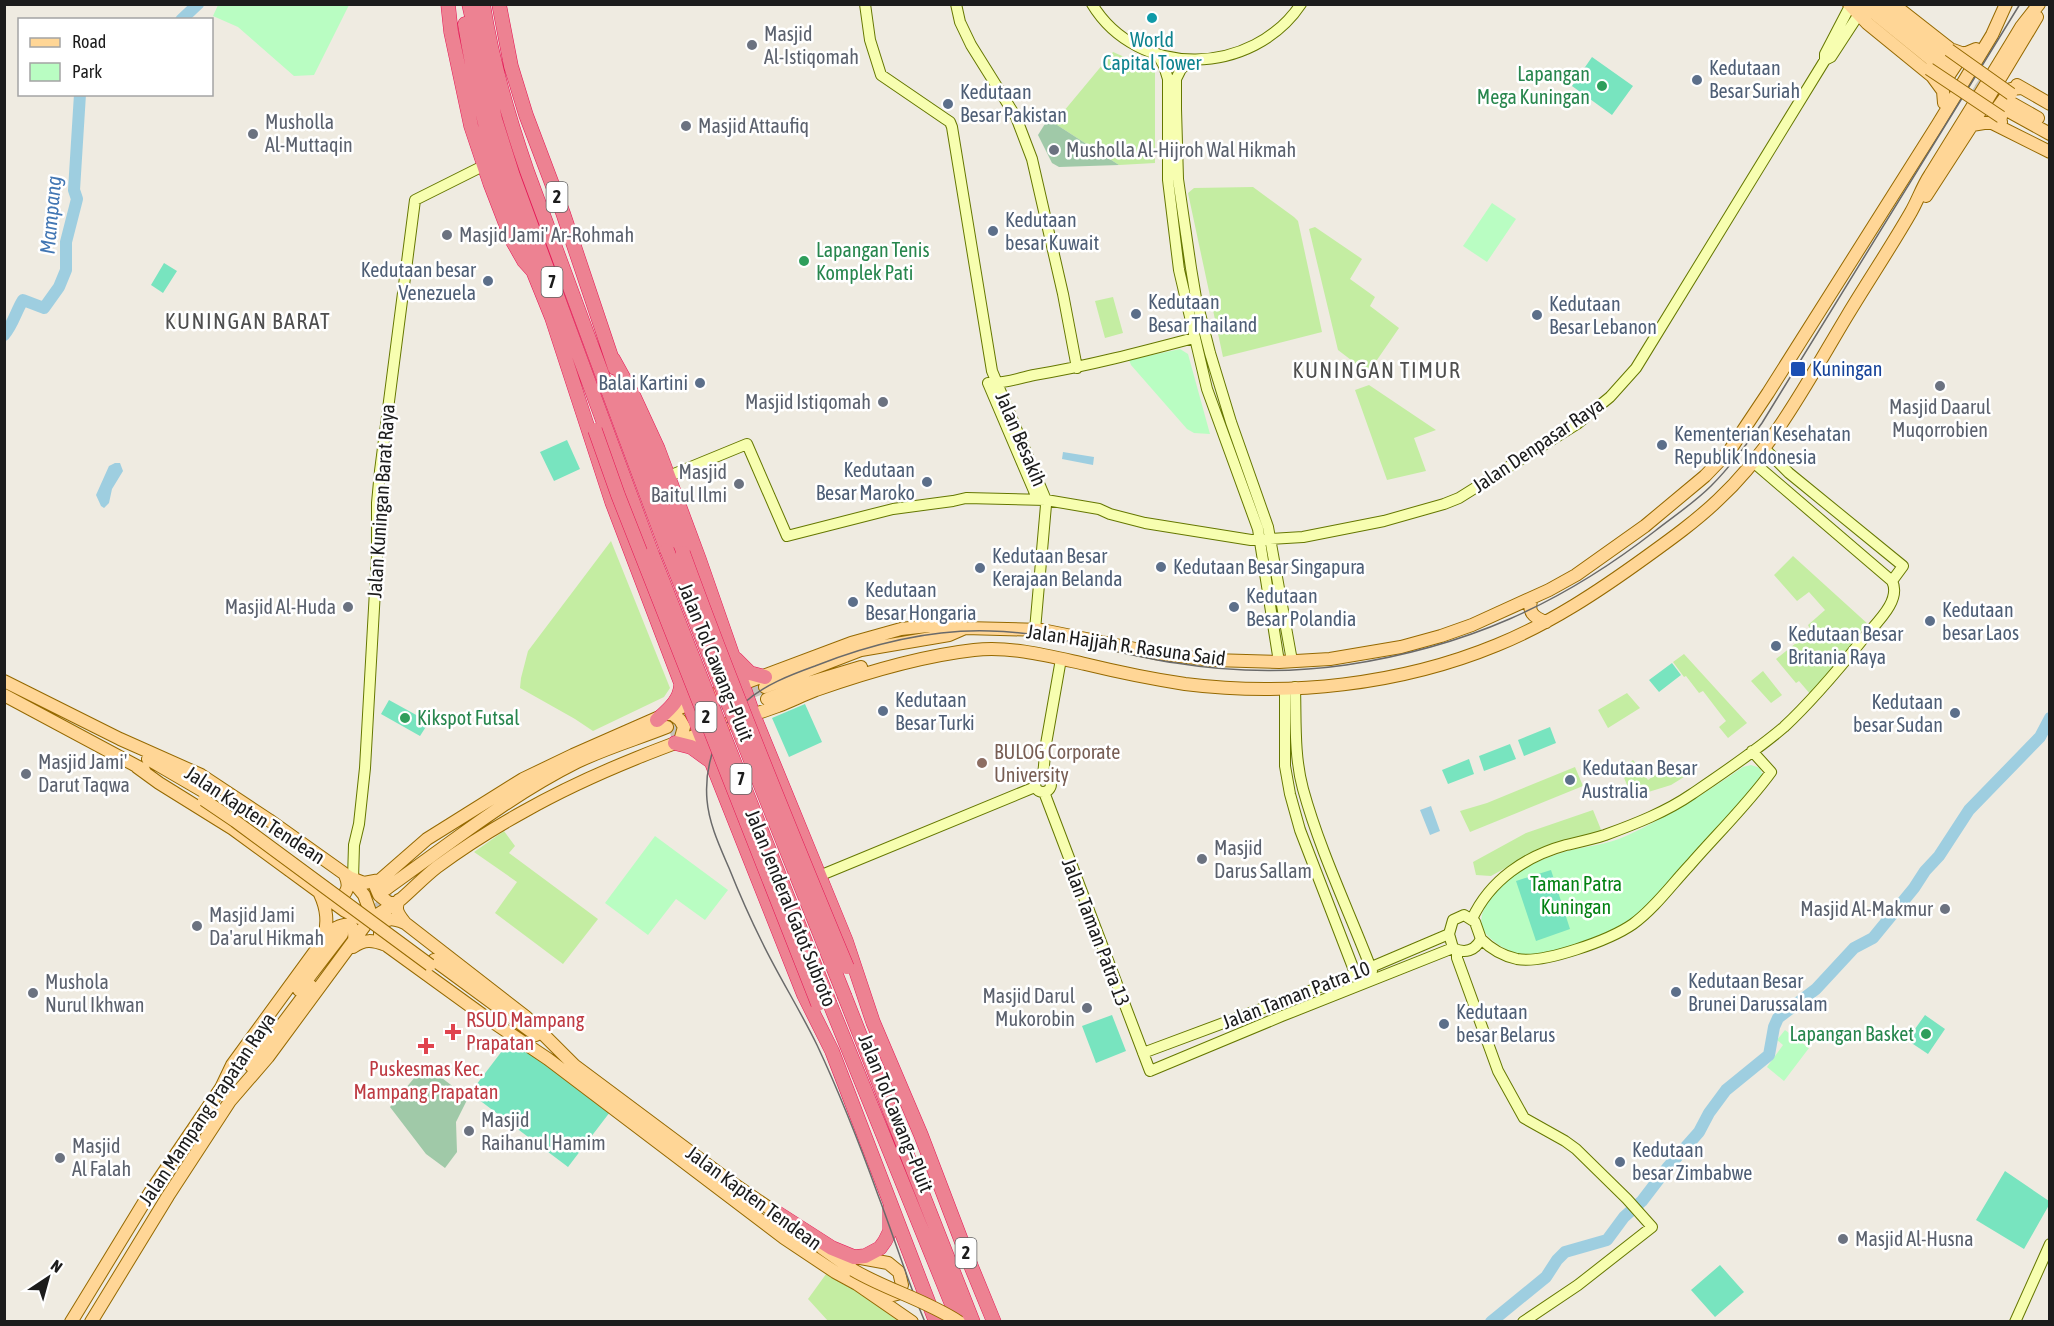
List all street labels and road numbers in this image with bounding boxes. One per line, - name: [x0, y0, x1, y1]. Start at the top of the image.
- road number: 2: [546, 182, 568, 212]
- road number: 7: [542, 267, 562, 297]
- street label: Jalan Besakih: [991, 388, 1052, 489]
- street label: Jalan Denpasar Raya: [1468, 392, 1608, 497]
- street label: Jalan Kuningan Barat Raya: [362, 403, 399, 599]
- street label: Jalan Tol Cawang–Pluit: [674, 579, 759, 744]
- street label: Jalan Hajjah R. Rasuna Said: [1025, 619, 1227, 670]
- road number: 2: [696, 702, 716, 732]
- street label: Jalan Kapten Tendean: [181, 761, 329, 868]
- road number: 7: [730, 764, 752, 794]
- street label: Jalan Jenderal Gatot Subroto: [741, 806, 842, 1010]
- street label: Jalan Taman Patra 13: [1058, 855, 1135, 1009]
- street label: Jalan Taman Patra 10: [1219, 956, 1373, 1033]
- street label: Jalan Mampang Prapatan Raya: [134, 1008, 280, 1209]
- street label: Jalan Tol Cawang–Pluit: [854, 1030, 939, 1195]
- street label: Jalan Kapten Tendean: [682, 1141, 827, 1254]
- road number: 2: [956, 1238, 976, 1268]

